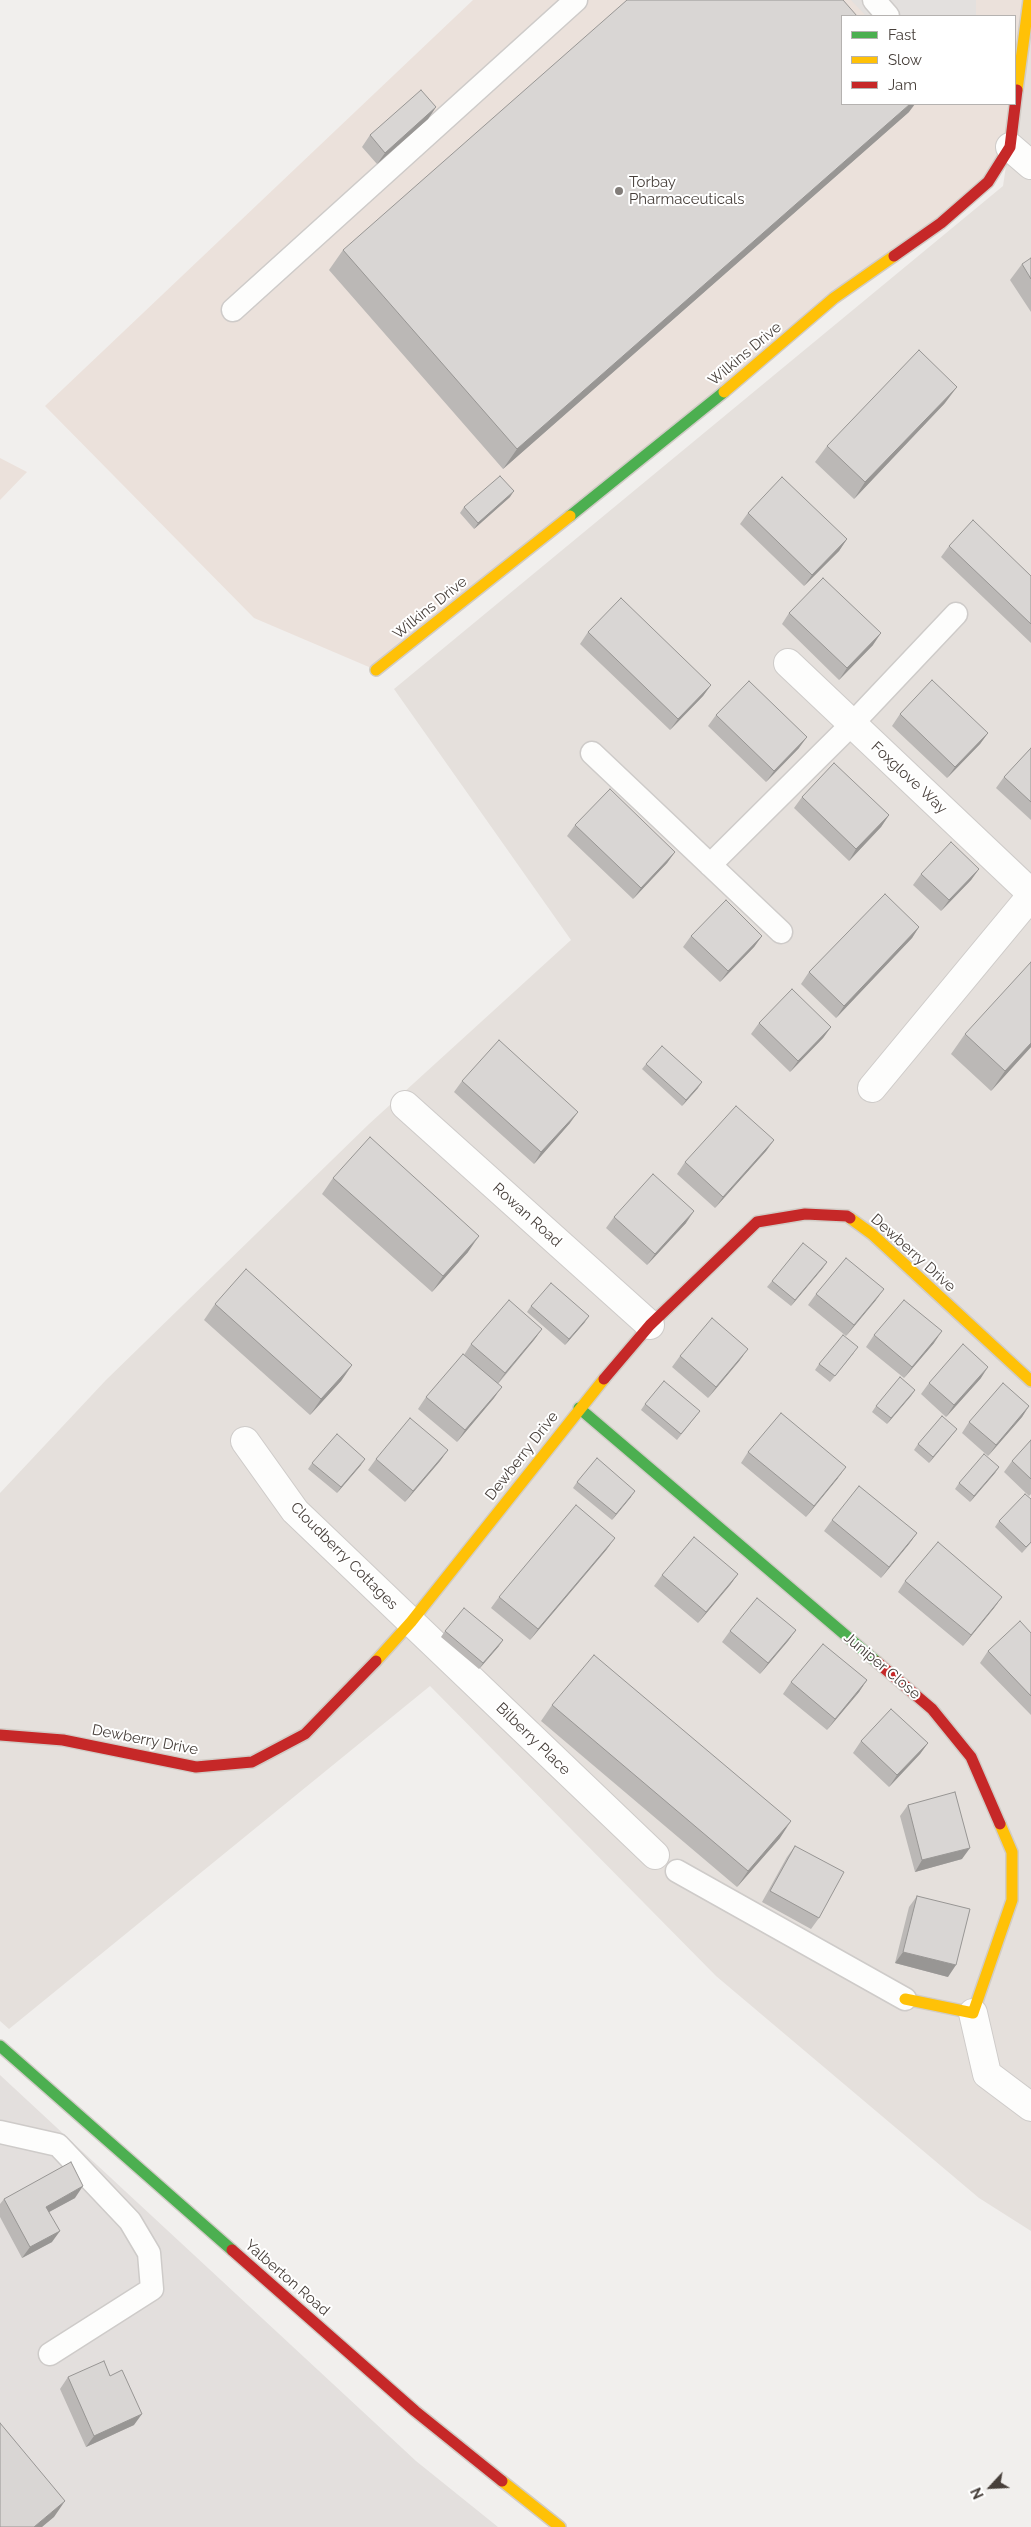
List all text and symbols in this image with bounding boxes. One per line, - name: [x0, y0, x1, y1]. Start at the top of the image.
- legend: [841, 15, 1016, 105]
- text: Fast: [888, 26, 916, 44]
- text: Slow: [888, 51, 922, 69]
- text: Jam: [888, 76, 917, 94]
- place label: Torbay Pharmaceuticals: [629, 173, 744, 208]
- marker: Torbay Pharmaceuticals: [613, 185, 625, 197]
- street label: Wilkins Drive: [705, 318, 785, 390]
- street label: Wilkins Drive: [389, 573, 471, 643]
- street label: Foxglove Way: [867, 738, 951, 818]
- street label: Rowan Road: [489, 1179, 565, 1251]
- street label: Dewberry Drive: [867, 1210, 959, 1296]
- street label: Dewberry Drive: [482, 1408, 562, 1504]
- street label: Cloudberry Cottages: [286, 1498, 402, 1614]
- street label: Juniper Close: [840, 1629, 924, 1703]
- street label: Bilberry Place: [492, 1699, 574, 1779]
- street label: Dewberry Drive: [90, 1721, 200, 1759]
- street label: Yalberton Road: [241, 2236, 333, 2320]
- north arrow: [966, 2462, 1016, 2512]
- text: N: [968, 2485, 987, 2502]

